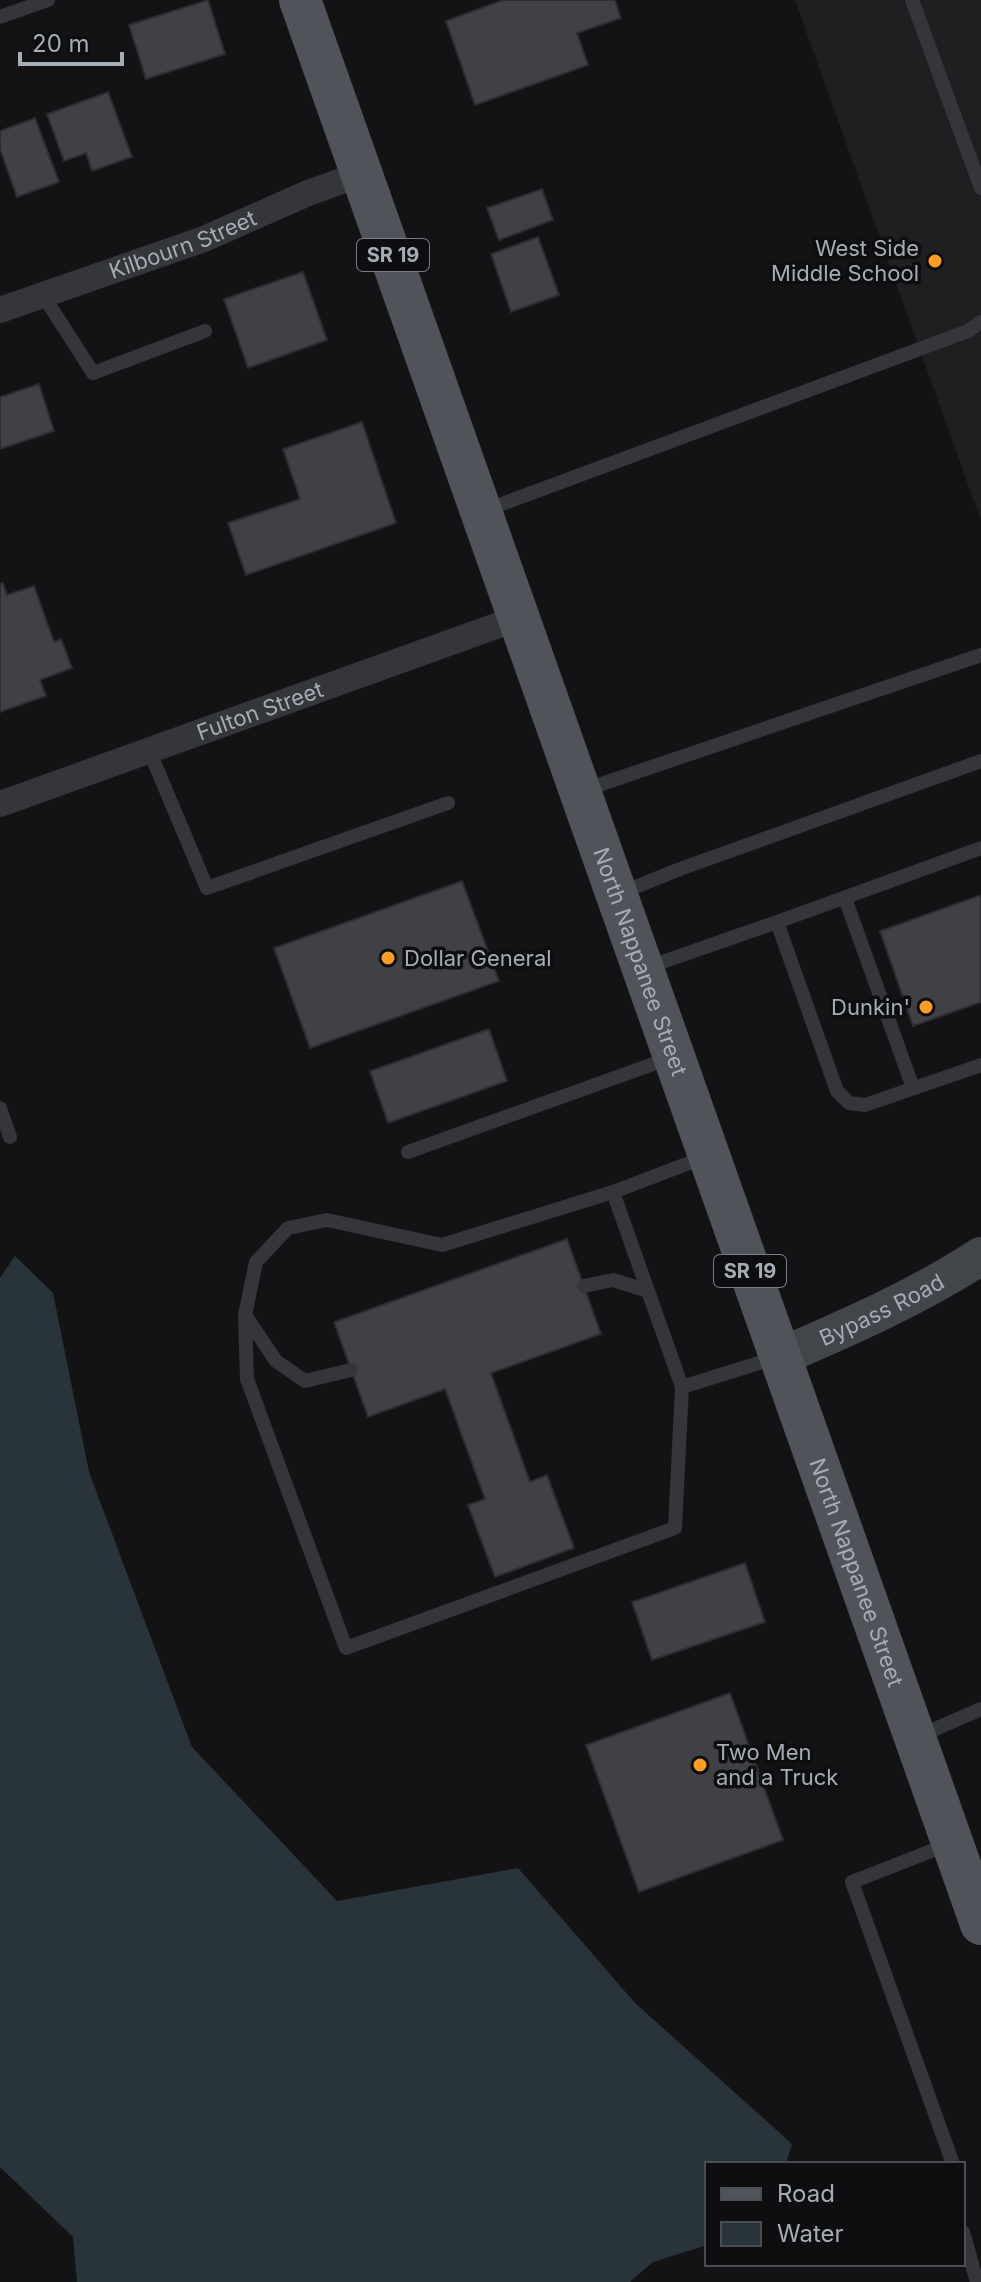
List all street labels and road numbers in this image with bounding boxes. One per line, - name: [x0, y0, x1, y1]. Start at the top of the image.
- street label: Kilbourn Street: [106, 205, 260, 284]
- road number: SR 19: [357, 239, 429, 271]
- street label: Fulton Street: [193, 676, 326, 745]
- street label: North Nappanee Street: [588, 844, 693, 1079]
- road number: SR 19: [714, 1255, 786, 1287]
- street label: Bypass Road: [815, 1268, 948, 1351]
- street label: North Nappanee Street: [804, 1455, 909, 1690]

